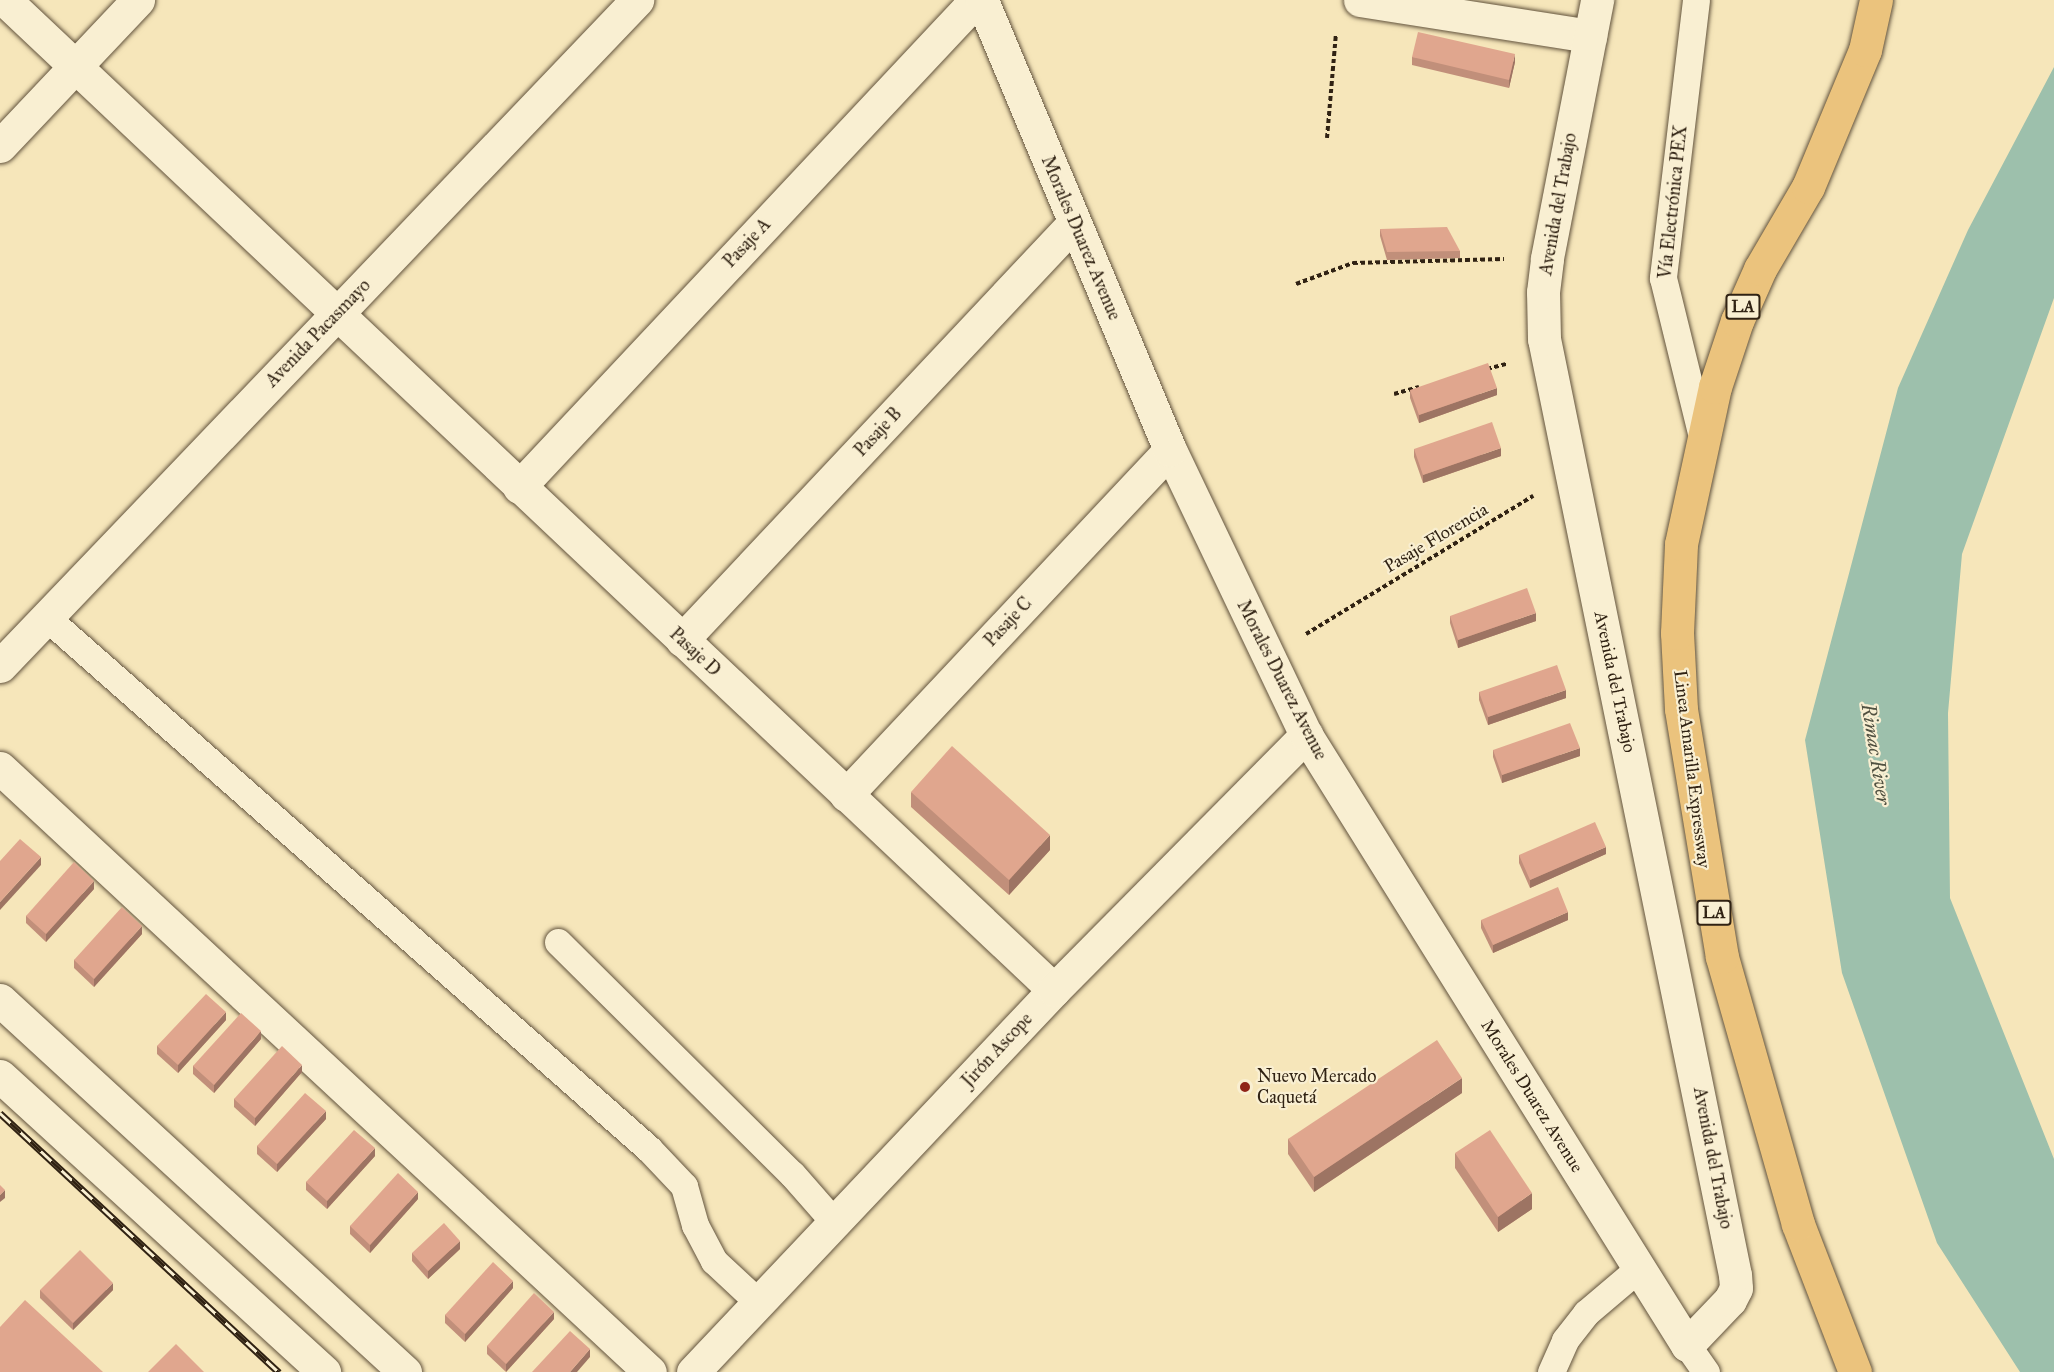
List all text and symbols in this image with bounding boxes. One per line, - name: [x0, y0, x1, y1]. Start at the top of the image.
- street label: Vía Electrónica PEX: [1654, 124, 1692, 280]
- street label: Avenida del Trabajo: [1535, 131, 1581, 277]
- street label: Morales Duarez Avenue: [1037, 153, 1125, 323]
- street label: Pasaje A: [719, 214, 775, 272]
- street label: Avenida Pacasmayo: [261, 275, 375, 391]
- road number: LA: [1725, 294, 1761, 320]
- street label: Pasaje B: [850, 403, 906, 461]
- street label: Pasaje Florencia: [1380, 499, 1492, 577]
- street label: Pasaje C: [980, 593, 1036, 651]
- street label: Morales Duarez Avenue: [1232, 597, 1332, 763]
- street label: Avenida del Trabajo: [1589, 609, 1641, 755]
- street label: Pasaje D: [665, 623, 725, 681]
- street label: Linea Amarilla Expressway: [1669, 669, 1715, 869]
- water label: Rimac River: [1856, 702, 1896, 806]
- road number: LA: [1696, 900, 1732, 926]
- street label: Jirón Ascope: [957, 1008, 1037, 1092]
- street label: Morales Duarez Avenue: [1476, 1016, 1588, 1176]
- place label: Nuevo Mercado Caquetá: [1257, 1066, 1377, 1108]
- marker: Nuevo Mercado Caquetá: [1238, 1080, 1252, 1094]
- street label: Avenida del Trabajo: [1689, 1085, 1737, 1231]

